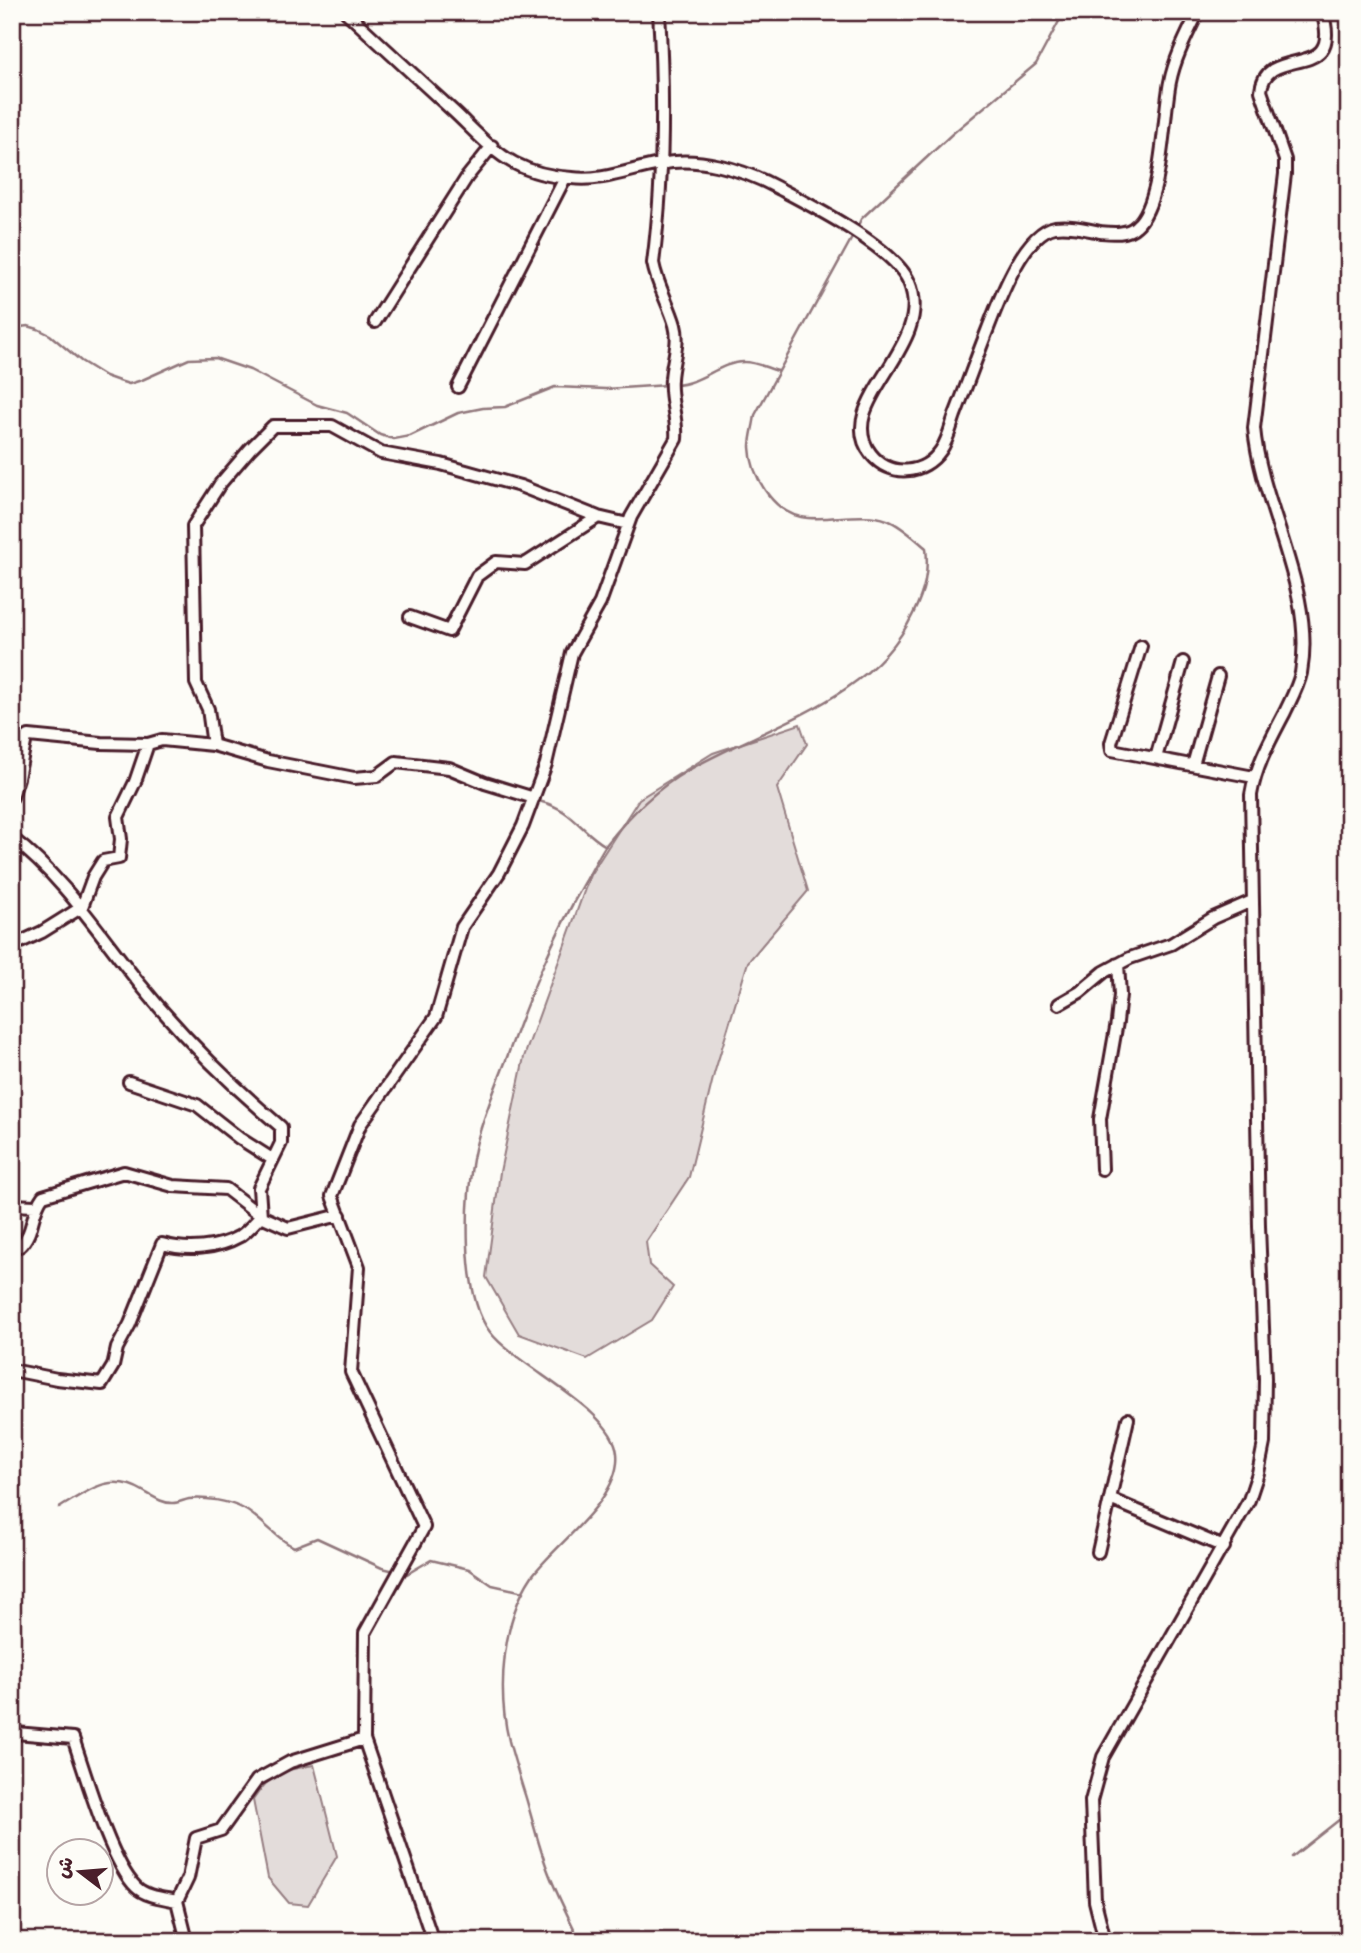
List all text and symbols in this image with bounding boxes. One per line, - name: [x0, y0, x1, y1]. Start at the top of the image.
- north arrow: [46, 1838, 116, 1908]
- text: ش: [50, 1854, 82, 1882]

